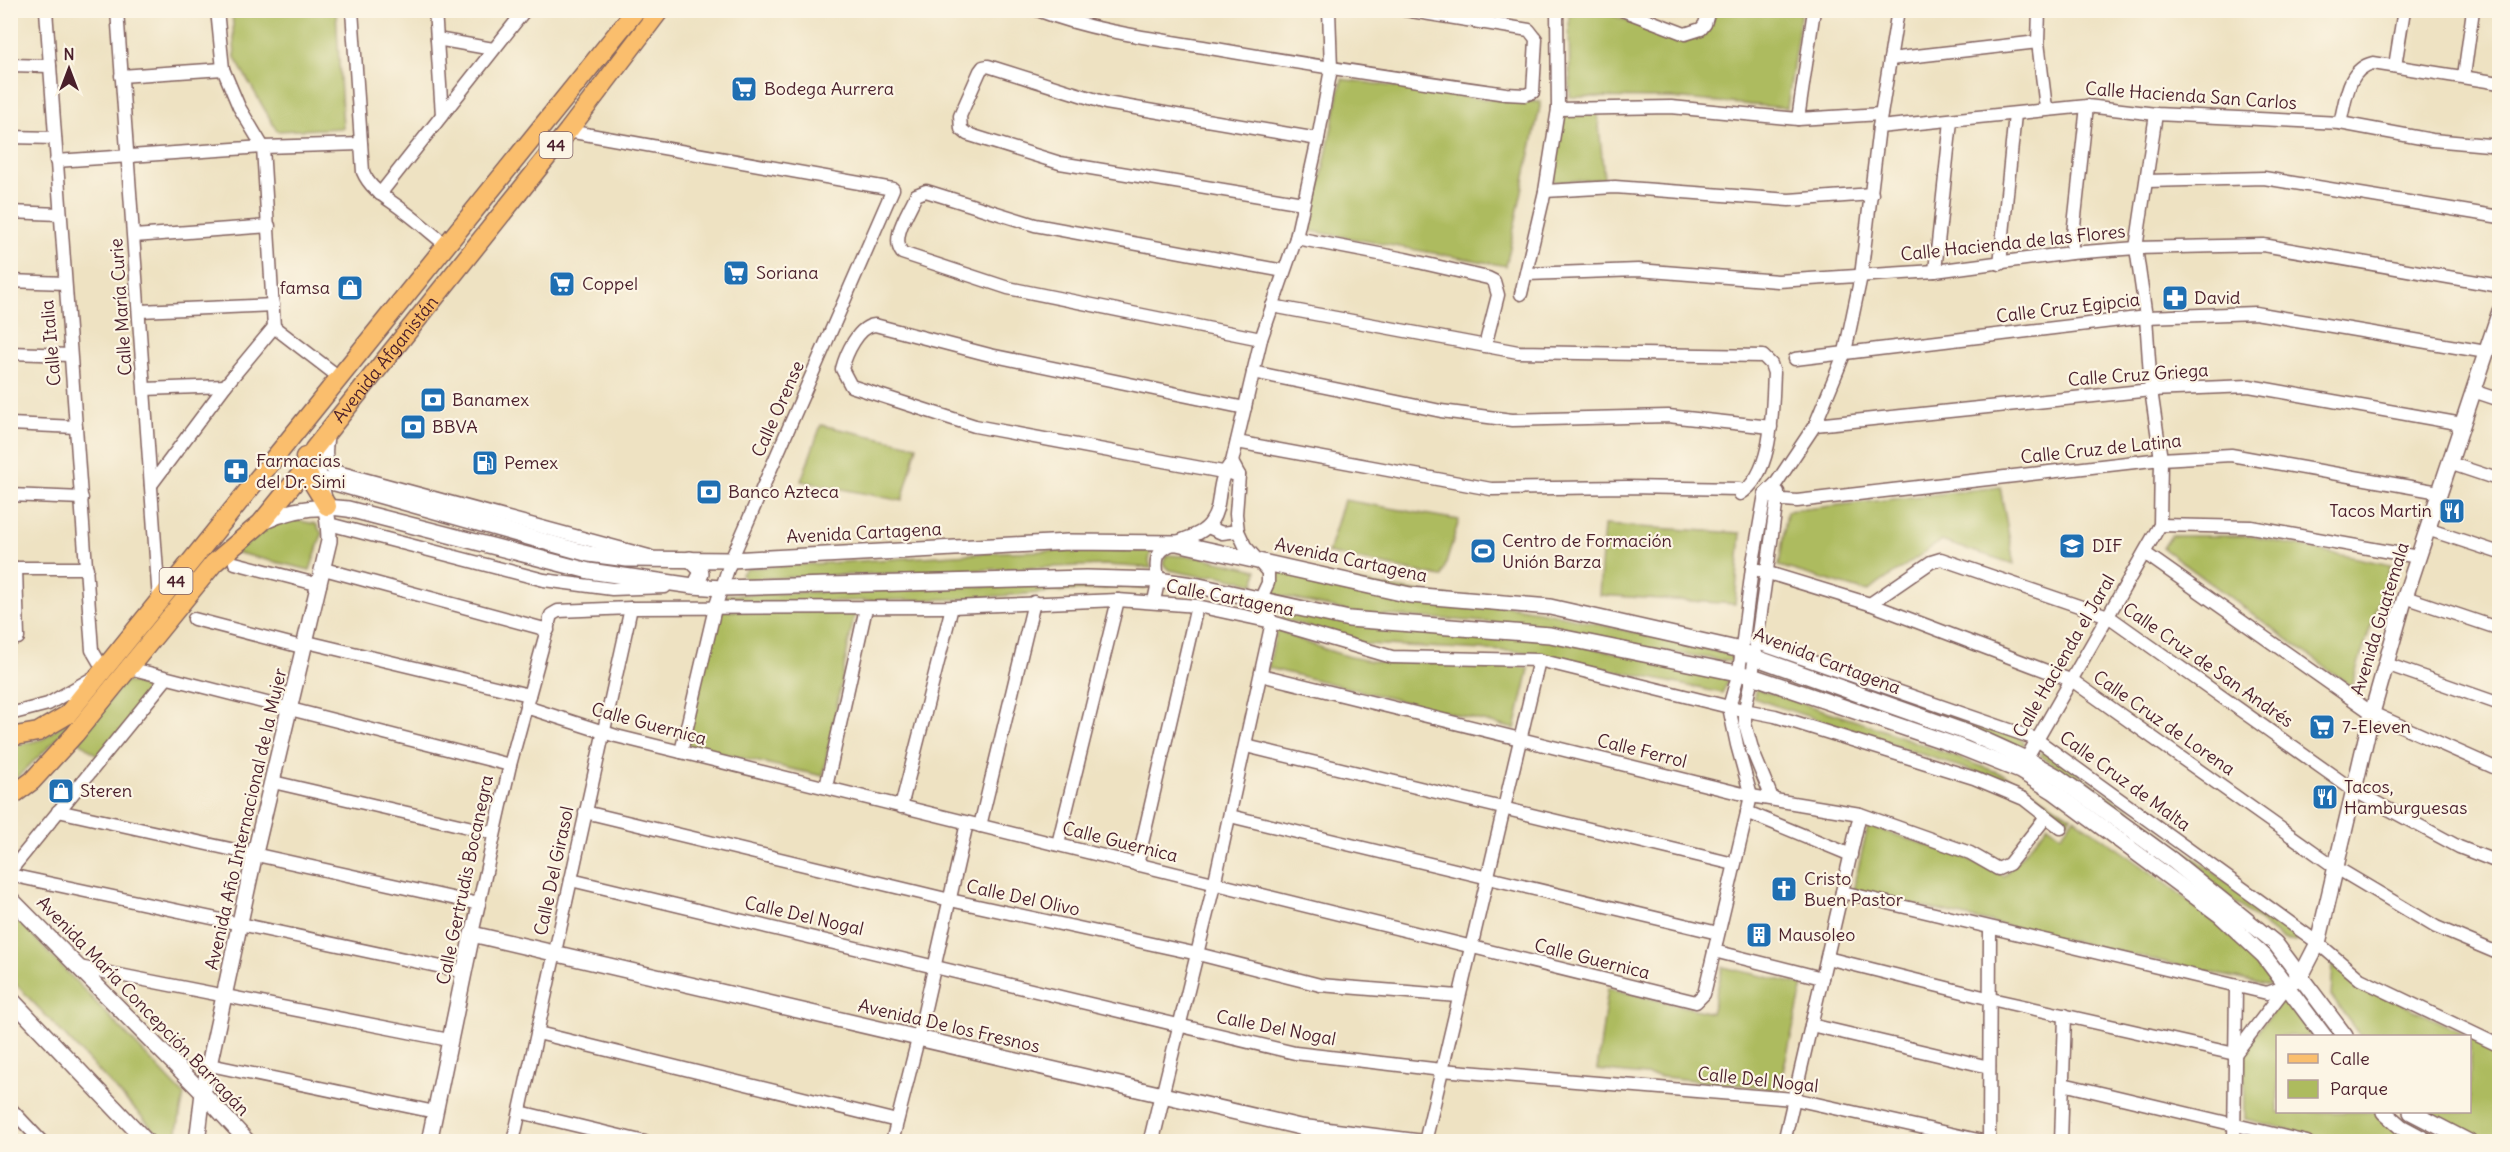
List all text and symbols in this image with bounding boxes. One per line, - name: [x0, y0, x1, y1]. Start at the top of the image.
- north arrow: [39, 39, 99, 99]
- text: N: [63, 44, 75, 64]
- supermarket icon: Bodega Aurrera: [729, 74, 759, 104]
- place label: Bodega Aurrera: [764, 77, 894, 100]
- street label: Calle Hacienda San Carlos: [2084, 77, 2298, 114]
- road number: 44: [540, 132, 572, 158]
- street label: Calle Hacienda de las Flores: [1899, 219, 2126, 266]
- street label: Calle María Curie: [104, 237, 137, 377]
- supermarket icon: Soriana: [721, 258, 751, 288]
- place label: Soriana: [756, 261, 818, 284]
- supermarket icon: Coppel: [547, 269, 577, 299]
- place label: Coppel: [582, 272, 638, 295]
- shop icon: famsa: [335, 273, 365, 303]
- place label: famsa: [280, 276, 330, 299]
- pharmacy icon: David: [2160, 283, 2190, 313]
- place label: David: [2194, 286, 2241, 309]
- street label: Calle Cruz Egipcia: [1995, 287, 2141, 328]
- street label: Avenida Afganistán: [327, 291, 443, 427]
- street label: Calle Italia: [35, 299, 66, 387]
- street label: Calle Orense: [746, 357, 809, 460]
- street label: Calle Cruz Griega: [2067, 358, 2209, 391]
- bank icon: Banamex: [418, 385, 448, 415]
- place label: Banamex: [452, 388, 529, 411]
- bank icon: BBVA: [398, 412, 428, 442]
- place label: BBVA: [432, 415, 478, 438]
- street label: Calle Cruz de Latina: [2019, 429, 2183, 468]
- fuel station icon: Pemex: [470, 448, 500, 478]
- place label: Farmacias del Dr. Simi: [256, 449, 345, 493]
- place label: Pemex: [504, 451, 558, 474]
- pharmacy icon: Farmacias del Dr. Simi: [221, 456, 251, 486]
- bank icon: Banco Azteca: [694, 477, 724, 507]
- place label: Banco Azteca: [728, 480, 839, 503]
- restaurant icon: Tacos Martin: [2437, 496, 2467, 526]
- place label: Tacos Martin: [2329, 499, 2432, 522]
- street label: Avenida Cartagena: [786, 517, 942, 548]
- place label: Centro de Formación Unión Barza: [1502, 529, 1672, 573]
- school or university icon: DIF: [2057, 531, 2087, 561]
- street label: Avenida Cartagena: [1273, 532, 1430, 587]
- place label: DIF: [2092, 534, 2122, 557]
- sports icon: Centro de Formación Unión Barza: [1468, 536, 1498, 566]
- street label: Avenida Guatemala: [2345, 539, 2414, 698]
- road number: 44: [160, 568, 192, 594]
- street label: Calle Hacienda el Jaral: [2007, 570, 2120, 741]
- street label: Calle Cartagena: [1164, 574, 1296, 621]
- street label: Calle Cruz de San Andrés: [2118, 597, 2298, 732]
- street label: Avenida Cartagena: [1750, 622, 1904, 699]
- street label: Avenida Año Internacional de la Mujer: [200, 665, 292, 972]
- street label: Calle Cruz de Lorena: [2089, 665, 2240, 780]
- street label: Calle Guernica: [589, 697, 709, 750]
- supermarket icon: 7-Eleven: [2307, 712, 2337, 742]
- place label: 7-Eleven: [2342, 715, 2411, 738]
- street label: Calle Cruz de Malta: [2055, 725, 2195, 836]
- street label: Calle Ferrol: [1595, 728, 1689, 773]
- street label: Calle Gertrudis Bocanegra: [431, 773, 498, 987]
- place label: Tacos, Hamburguesas: [2344, 775, 2467, 819]
- shop icon: Steren: [46, 776, 76, 806]
- place label: Steren: [80, 779, 132, 802]
- restaurant icon: Tacos, Hamburguesas: [2310, 782, 2340, 812]
- street label: Calle Del Girasol: [529, 804, 578, 938]
- street label: Calle Guernica: [1060, 816, 1180, 867]
- place label: Cristo Buen Pastor: [1804, 867, 1904, 911]
- street label: Calle Del Olivo: [964, 874, 1082, 921]
- church icon: Cristo Buen Pastor: [1769, 874, 1799, 904]
- street label: Avenida María Concepción Barragán: [32, 891, 255, 1120]
- street label: Calle Del Nogal: [742, 891, 866, 940]
- building icon: Mausoleo: [1744, 920, 1774, 950]
- place label: Mausoleo: [1778, 923, 1855, 946]
- street label: Calle Guernica: [1532, 933, 1652, 984]
- street label: Avenida De los Fresnos: [856, 993, 1042, 1058]
- street label: Calle Del Nogal: [1214, 1005, 1338, 1050]
- legend: [2276, 1035, 2471, 1113]
- text: Calle: [2330, 1047, 2370, 1070]
- street label: Calle Del Nogal: [1696, 1062, 1820, 1097]
- text: Parque: [2330, 1077, 2388, 1100]

